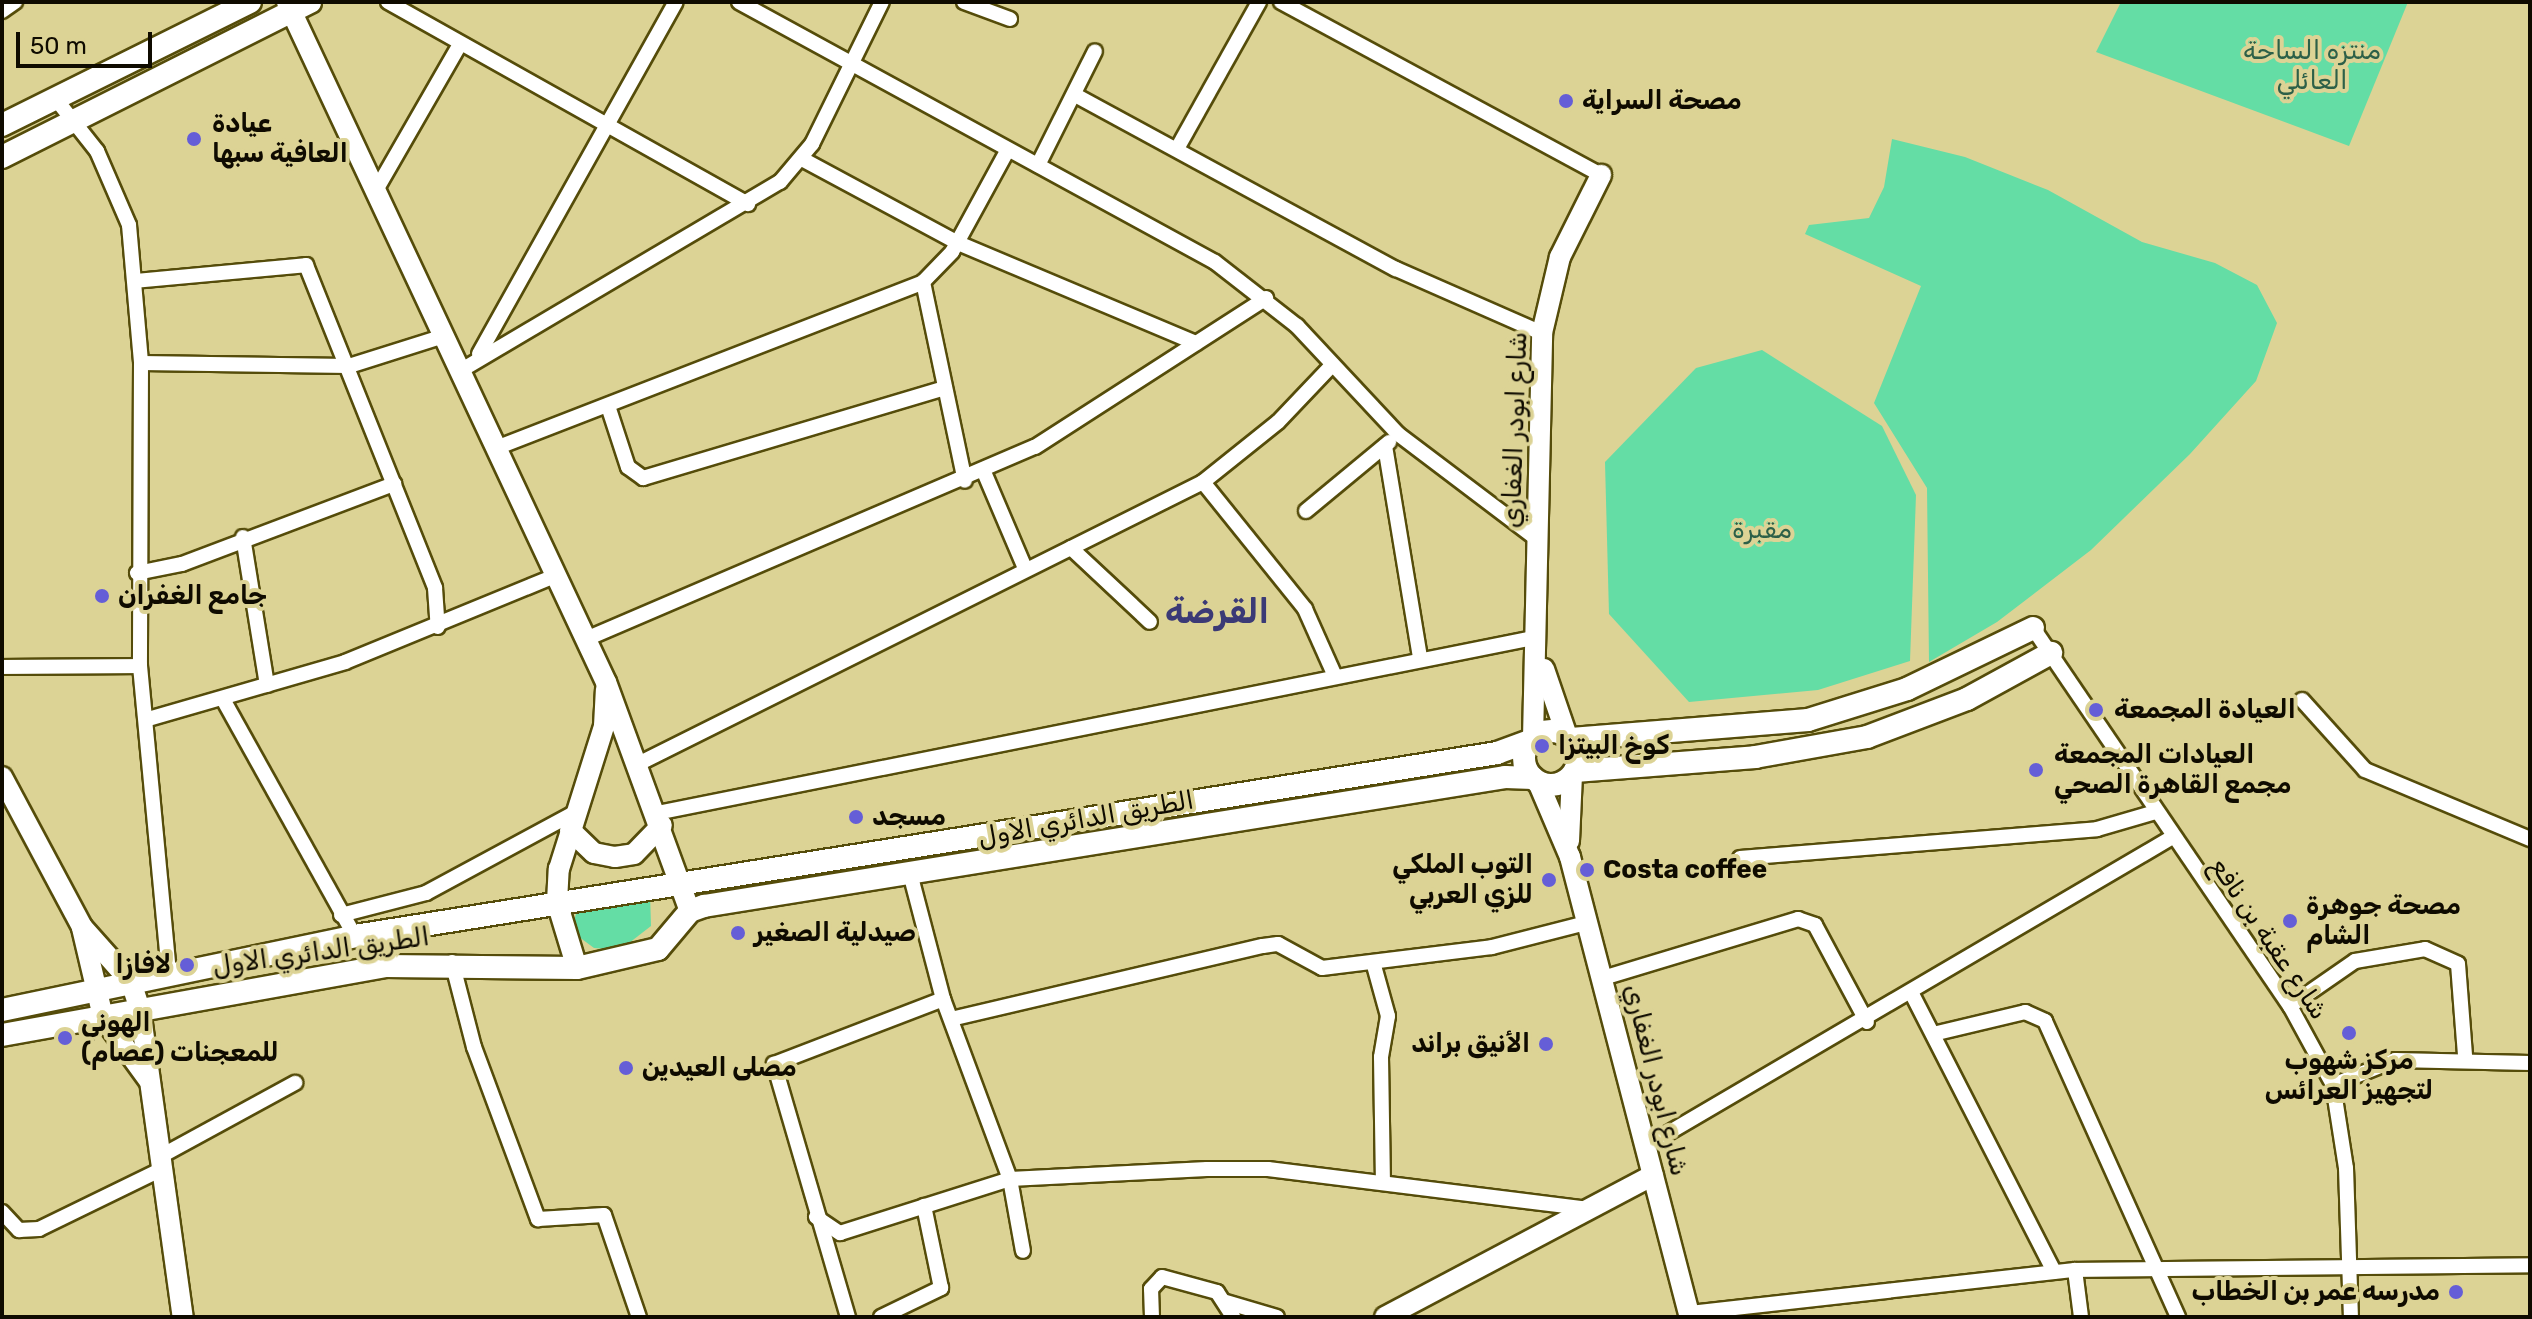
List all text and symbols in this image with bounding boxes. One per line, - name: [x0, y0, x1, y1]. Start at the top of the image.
- scale bar: [20, 16, 156, 66]
- text: 50 m: [30, 32, 87, 60]
- park label: منتزه الساحة العائلي: [2243, 35, 2381, 96]
- place label: مصحة السراية: [1582, 85, 1742, 117]
- marker: مصحة السراية: [1557, 92, 1575, 110]
- place label: عيادة العافية سبها: [212, 108, 348, 170]
- marker: عيادة العافية سبها: [183, 128, 205, 150]
- street label: شارع ابودر الغفاري: [1496, 331, 1534, 529]
- park label: مقبرة: [1732, 514, 1792, 546]
- place label: جامع الغفران: [118, 580, 267, 612]
- marker: جامع الغفران: [93, 587, 111, 605]
- district label: القرضة: [1165, 592, 1269, 632]
- place label: العيادة المجمعة: [2114, 694, 2296, 726]
- marker: العيادة المجمعة: [2085, 699, 2107, 721]
- place label: كوخ البيتزا: [1558, 730, 1670, 762]
- marker: كوخ البيتزا: [1533, 737, 1551, 755]
- place label: العيادات المجمعة مجمع القاهرة الصحي: [2054, 739, 2291, 800]
- marker: العيادات المجمعة مجمع القاهرة الصحي: [2025, 759, 2047, 781]
- street label: الطريق الدائري الاول: [976, 785, 1196, 853]
- place label: مسجد: [872, 801, 946, 833]
- marker: مسجد: [847, 808, 865, 826]
- place label: التوب الملكي للزي العربي: [1392, 849, 1533, 910]
- street label: شارع عقبة بن نافع: [2203, 852, 2335, 1026]
- place label: Costa coffee: [1603, 854, 1767, 886]
- marker: Costa coffee: [1578, 861, 1596, 879]
- marker: التوب الملكي للزي العربي: [1540, 871, 1558, 889]
- place label: مصحة جوهرة الشام: [2306, 890, 2461, 952]
- marker: مصحة جوهرة الشام: [2281, 912, 2299, 930]
- place label: صيدلية الصغير: [754, 917, 916, 949]
- street label: الطريق الدائري الاول: [211, 921, 431, 983]
- marker: صيدلية الصغير: [729, 924, 747, 942]
- place label: لافازا: [116, 949, 171, 981]
- marker: لافازا: [178, 956, 196, 974]
- street label: شارع ابودر الغفاري: [1617, 981, 1695, 1179]
- place label: الهوني للمعجنات (عصام): [81, 1007, 279, 1068]
- marker: مركز شهوب لتجهيز العرائس: [2340, 1024, 2358, 1042]
- place label: الأنيق براند: [1411, 1028, 1530, 1060]
- marker: الهوني للمعجنات (عصام): [56, 1029, 74, 1047]
- marker: الأنيق براند: [1537, 1035, 1555, 1053]
- place label: مركز شهوب لتجهيز العرائس: [2265, 1045, 2433, 1106]
- place label: مصلى العيدين: [642, 1052, 797, 1084]
- marker: مصلى العيدين: [617, 1059, 635, 1077]
- place label: مدرسه عمر بن الخطاب: [2191, 1276, 2440, 1308]
- marker: مدرسه عمر بن الخطاب: [2447, 1283, 2465, 1301]

